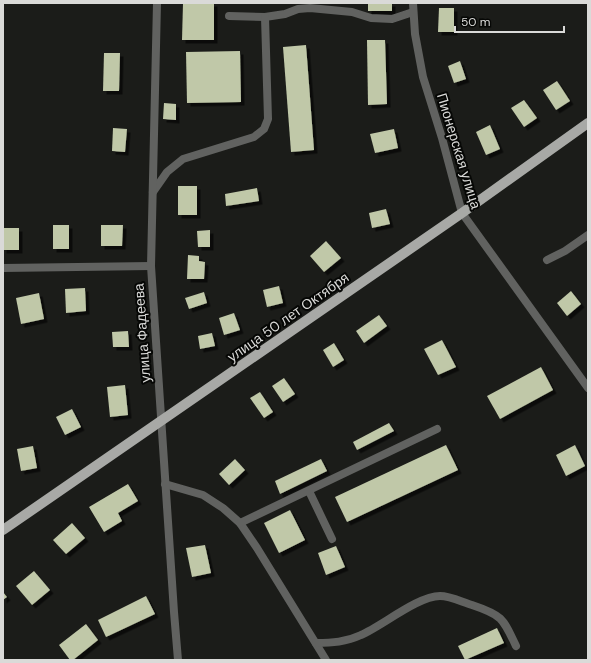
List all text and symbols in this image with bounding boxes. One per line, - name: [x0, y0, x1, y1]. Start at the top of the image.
- scale bar: [455, 8, 564, 34]
- text: 50 m: [461, 14, 490, 30]
- street label: Пионерская улица: [433, 91, 485, 211]
- street label: улица 50 лет Октября: [224, 268, 352, 366]
- street label: улица Фадеева: [130, 283, 154, 383]

